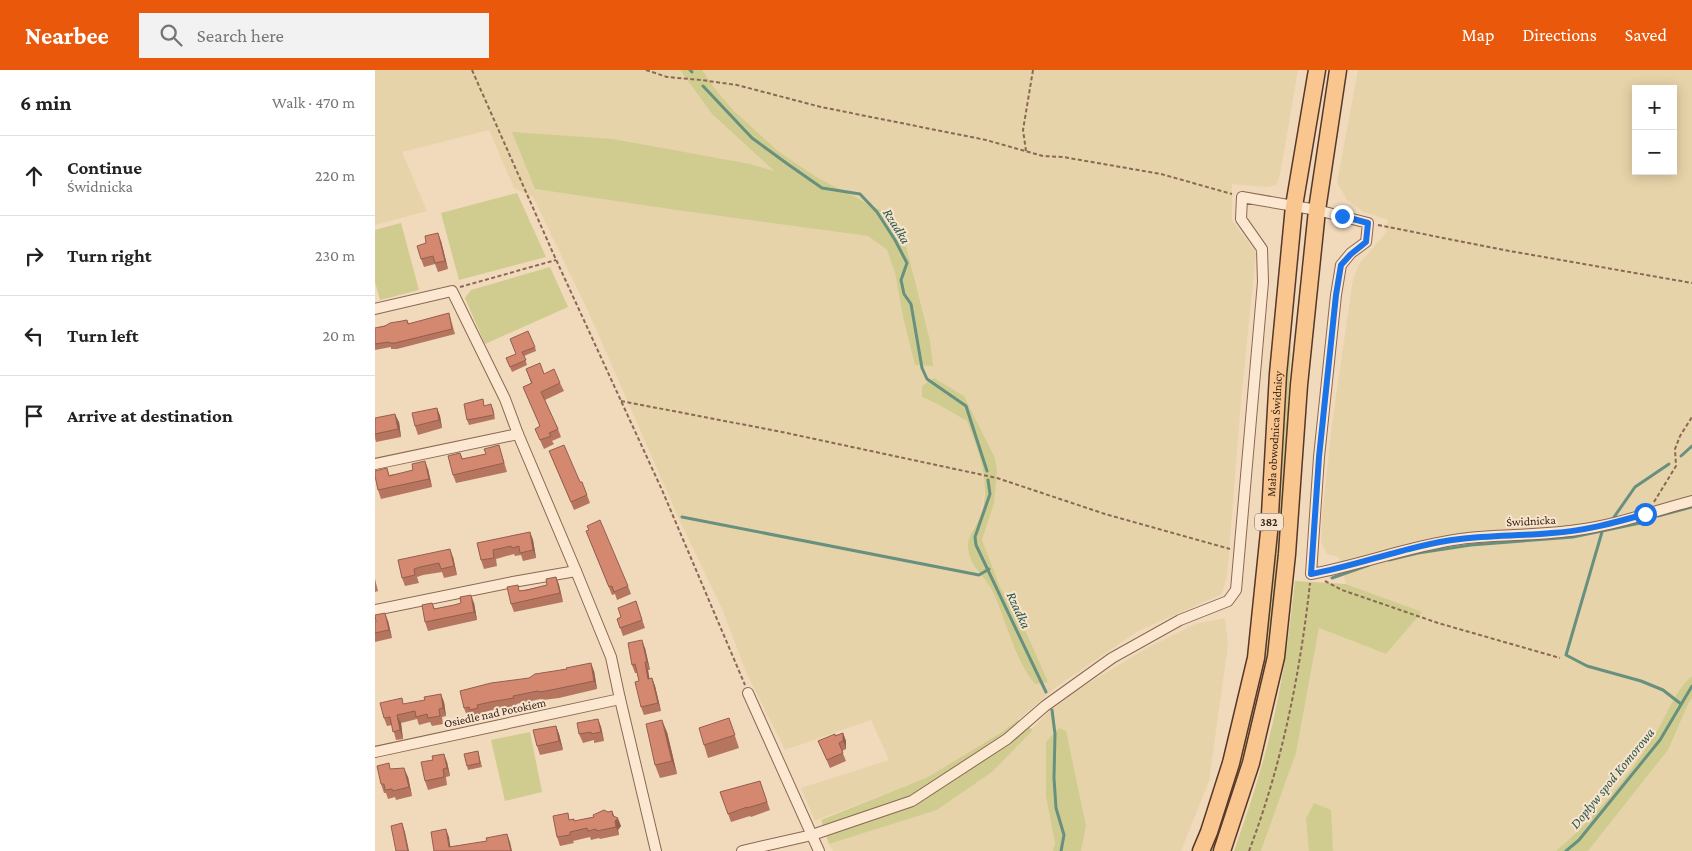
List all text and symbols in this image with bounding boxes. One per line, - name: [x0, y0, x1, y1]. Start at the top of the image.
- search box: [139, 13, 489, 58]
- icon: search: [157, 21, 185, 49]
- text: Nearbee: [25, 22, 109, 49]
- text: Search here: [197, 25, 284, 46]
- text: Map: [1462, 25, 1494, 45]
- text: Directions: [1522, 25, 1597, 45]
- text: Saved: [1625, 25, 1667, 45]
- map controls: [1632, 85, 1677, 175]
- button: +: [1632, 85, 1677, 130]
- text: 6 min: [20, 91, 71, 115]
- text: Walk · 470 m: [272, 94, 355, 111]
- button: −: [1632, 130, 1677, 175]
- text: Continue: [67, 157, 142, 178]
- icon: ahead: [20, 162, 48, 190]
- text: 220 m: [315, 167, 355, 184]
- text: Świdnicka: [67, 178, 133, 195]
- water label: Rzadka: [880, 205, 914, 247]
- route end: [1331, 205, 1354, 228]
- icon: right: [20, 242, 48, 270]
- text: Turn right: [67, 245, 152, 266]
- text: 230 m: [315, 247, 355, 264]
- icon: left: [20, 322, 48, 350]
- text: Turn left: [67, 325, 139, 346]
- text: 20 m: [322, 327, 355, 344]
- street label: Mała obwodnica Świdnicy: [1264, 370, 1285, 497]
- icon: arrive: [20, 402, 48, 430]
- text: Arrive at destination: [67, 405, 233, 426]
- route start: [1634, 503, 1657, 526]
- street label: Świdnicka: [1506, 513, 1557, 529]
- road number: 382: [1255, 514, 1283, 531]
- water label: Rzadka: [1004, 589, 1035, 631]
- street label: Osiedle nad Potokiem: [443, 695, 548, 731]
- water label: Dopływ spod Komorowa: [1566, 724, 1658, 832]

